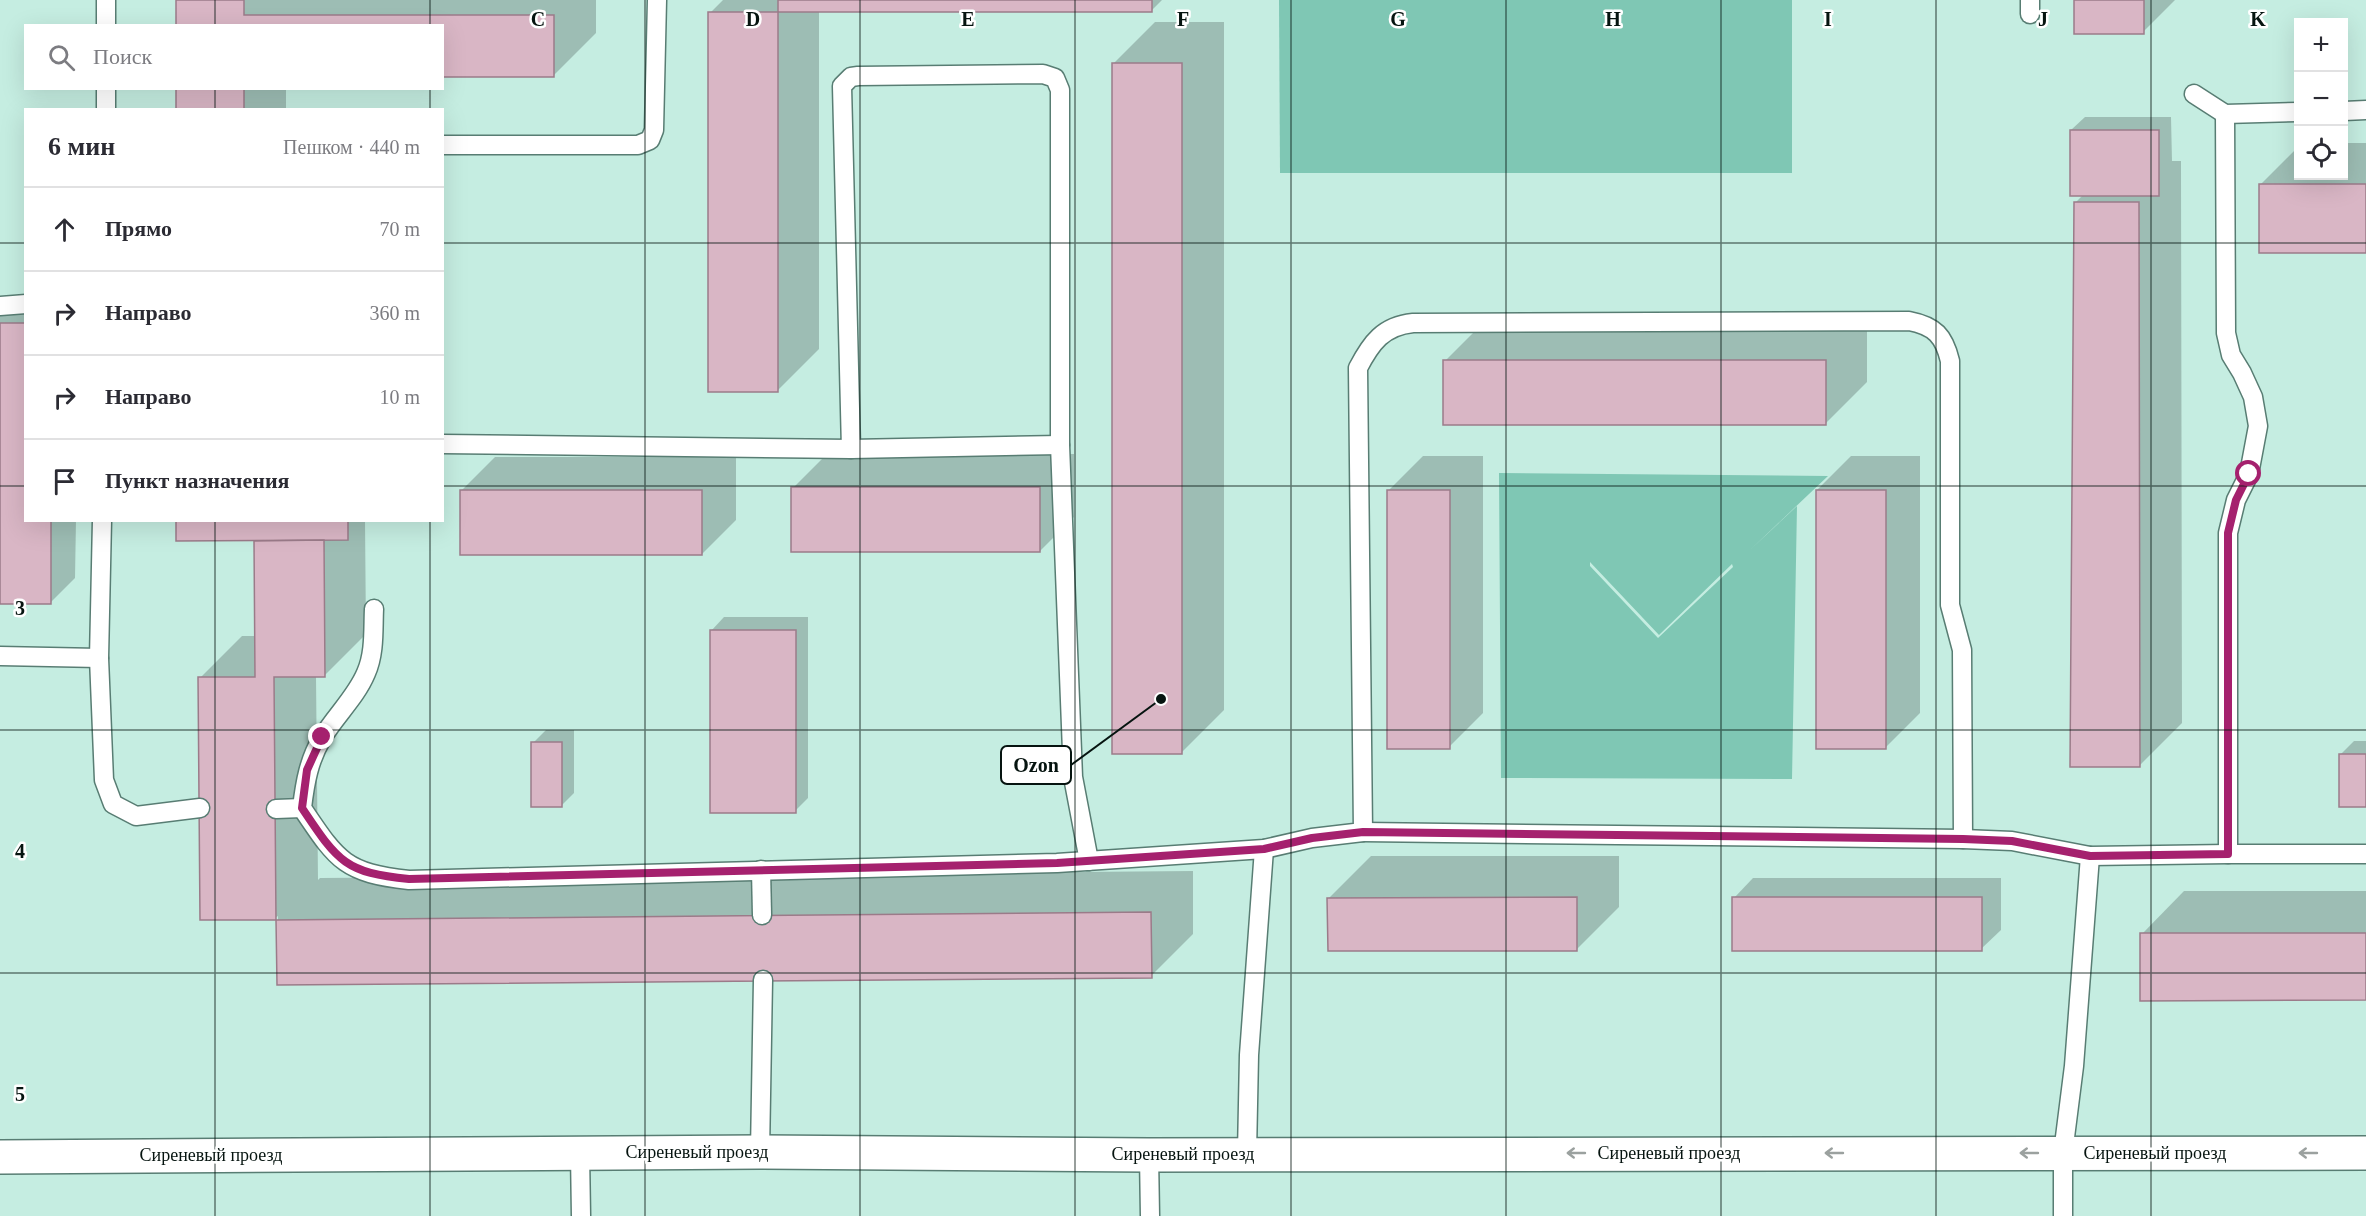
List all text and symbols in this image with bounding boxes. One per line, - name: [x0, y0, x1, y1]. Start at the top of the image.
- text: C: [531, 8, 545, 30]
- text: D: [746, 8, 760, 30]
- text: E: [961, 8, 975, 30]
- text: F: [1177, 8, 1189, 30]
- text: G: [1390, 8, 1406, 30]
- text: H: [1605, 8, 1621, 30]
- text: I: [1824, 8, 1832, 30]
- text: J: [2038, 8, 2048, 30]
- text: K: [2250, 8, 2266, 30]
- map controls: [2294, 18, 2348, 180]
- button: +: [2294, 18, 2348, 72]
- search box: [24, 24, 444, 90]
- icon: search: [45, 41, 78, 74]
- text: Поиск: [93, 44, 152, 69]
- button: −: [2294, 72, 2348, 126]
- button: locate: [2294, 126, 2348, 180]
- text: 6 мин: [48, 132, 115, 161]
- text: Пешком · 440 m: [283, 136, 420, 158]
- icon: ahead: [48, 213, 81, 246]
- text: Прямо: [105, 216, 172, 241]
- text: 70 m: [379, 218, 420, 240]
- icon: right: [48, 297, 81, 330]
- text: Направо: [105, 300, 191, 325]
- text: 360 m: [369, 302, 420, 324]
- icon: right: [48, 381, 81, 414]
- text: Направо: [105, 384, 191, 409]
- text: 10 m: [379, 386, 420, 408]
- route start: [2235, 460, 2261, 486]
- icon: arrive: [48, 465, 81, 498]
- text: Пункт назначения: [105, 468, 290, 493]
- text: 3: [15, 597, 25, 619]
- route end: [308, 723, 334, 749]
- callout: Ozon: [1001, 746, 1071, 784]
- text: Ozon: [1013, 754, 1059, 776]
- text: 4: [15, 840, 25, 862]
- text: 5: [15, 1083, 25, 1105]
- street label: Сиреневый проезд: [626, 1142, 768, 1162]
- street label: Сиреневый проезд: [1598, 1143, 1740, 1163]
- street label: Сиреневый проезд: [2084, 1143, 2226, 1163]
- street label: Сиреневый проезд: [1112, 1144, 1254, 1164]
- street label: Сиреневый проезд: [140, 1145, 282, 1165]
- one-way arrow: [1566, 1147, 1586, 1159]
- one-way arrow: [1824, 1147, 1844, 1159]
- one-way arrow: [2019, 1147, 2039, 1159]
- one-way arrow: [2298, 1147, 2318, 1159]

